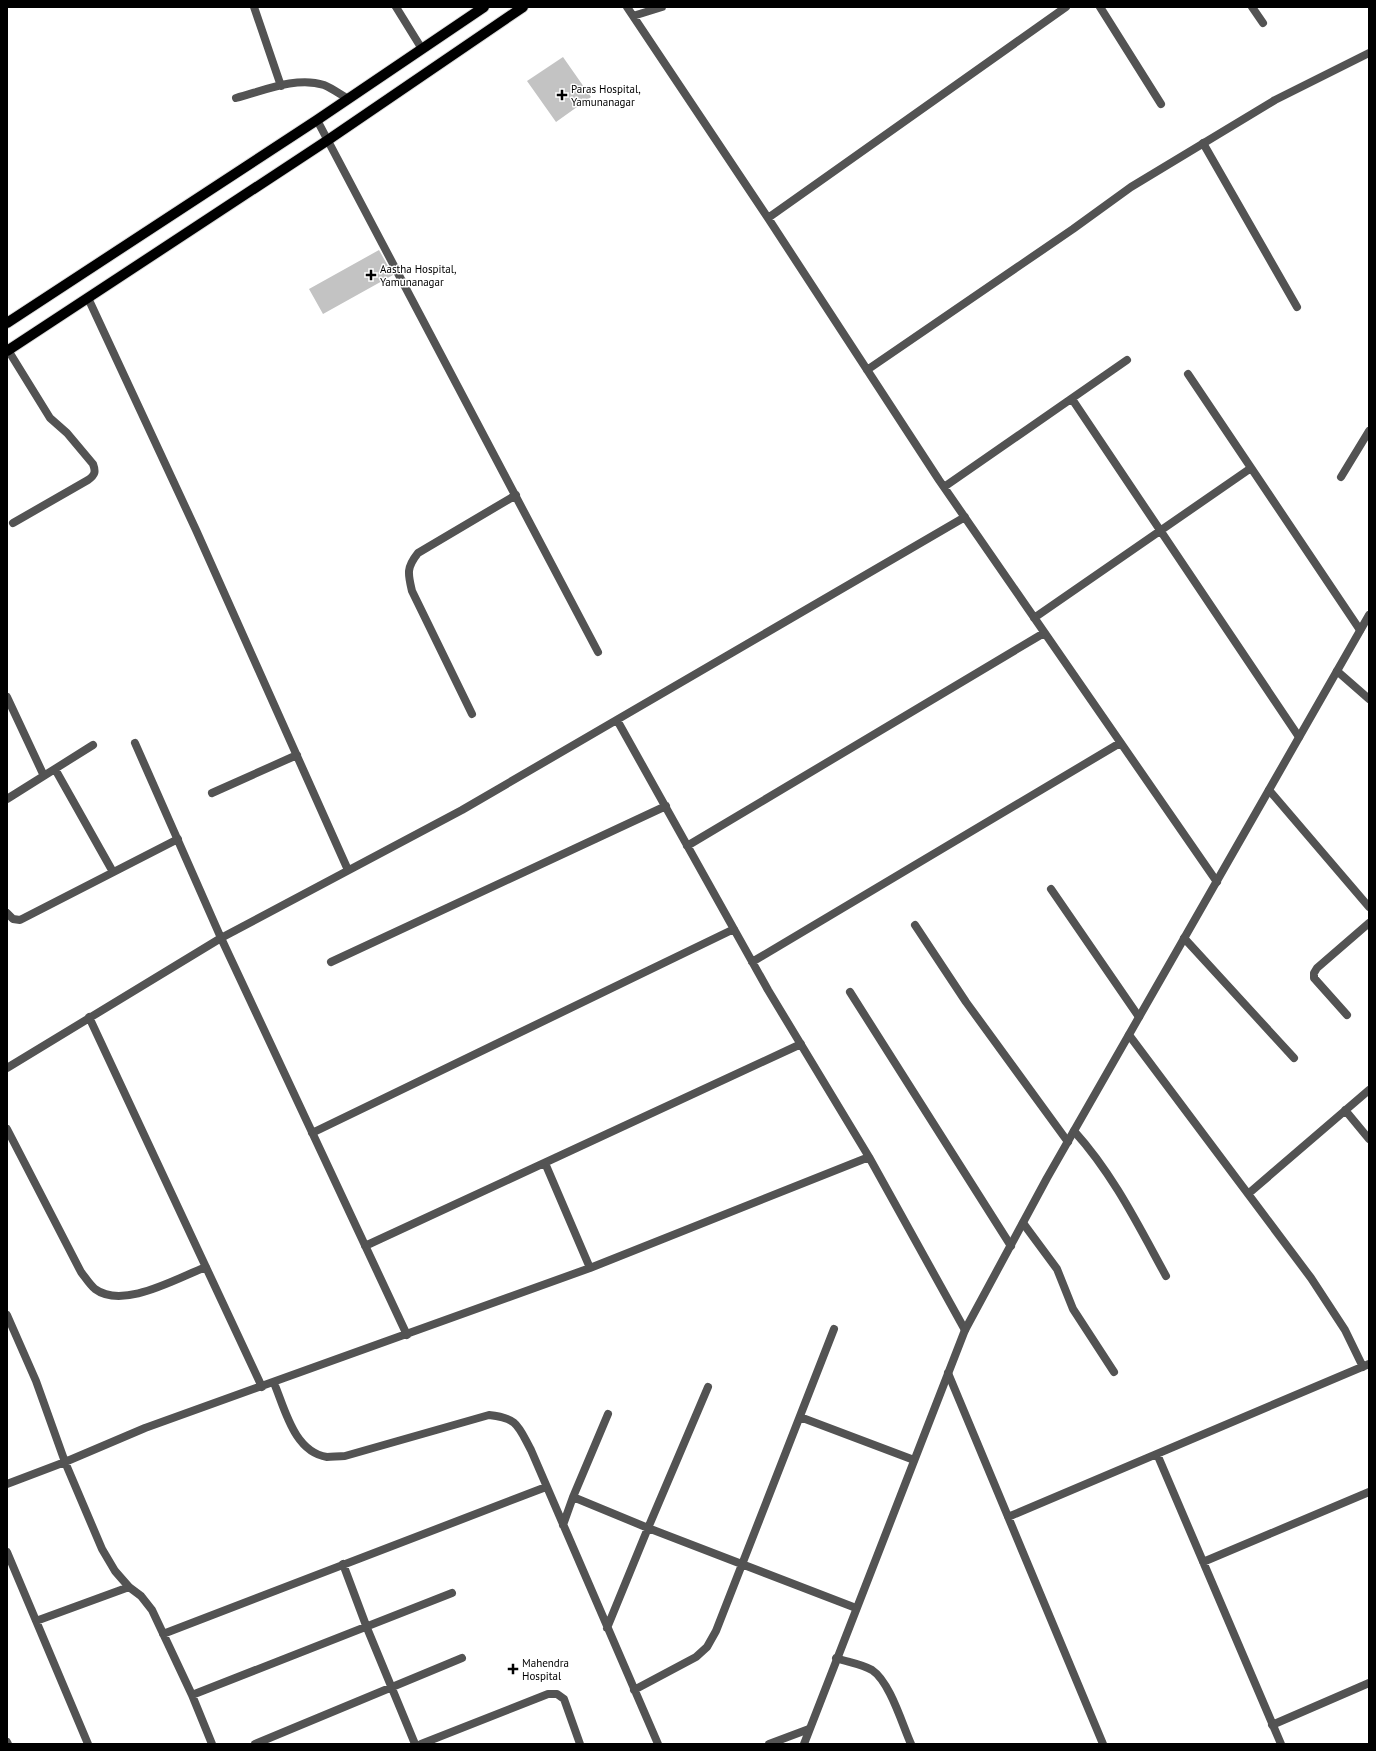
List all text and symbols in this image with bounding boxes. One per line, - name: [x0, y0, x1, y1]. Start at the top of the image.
- place label: Paras Hospital, Yamunanagar: [571, 82, 641, 109]
- marker: Paras Hospital, Yamunanagar: [556, 89, 568, 101]
- place label: Aastha Hospital, Yamunanagar: [380, 262, 456, 289]
- marker: Aastha Hospital, Yamunanagar: [365, 269, 377, 281]
- place label: Mahendra Hospital: [522, 1656, 569, 1683]
- marker: Mahendra Hospital: [507, 1663, 519, 1675]

